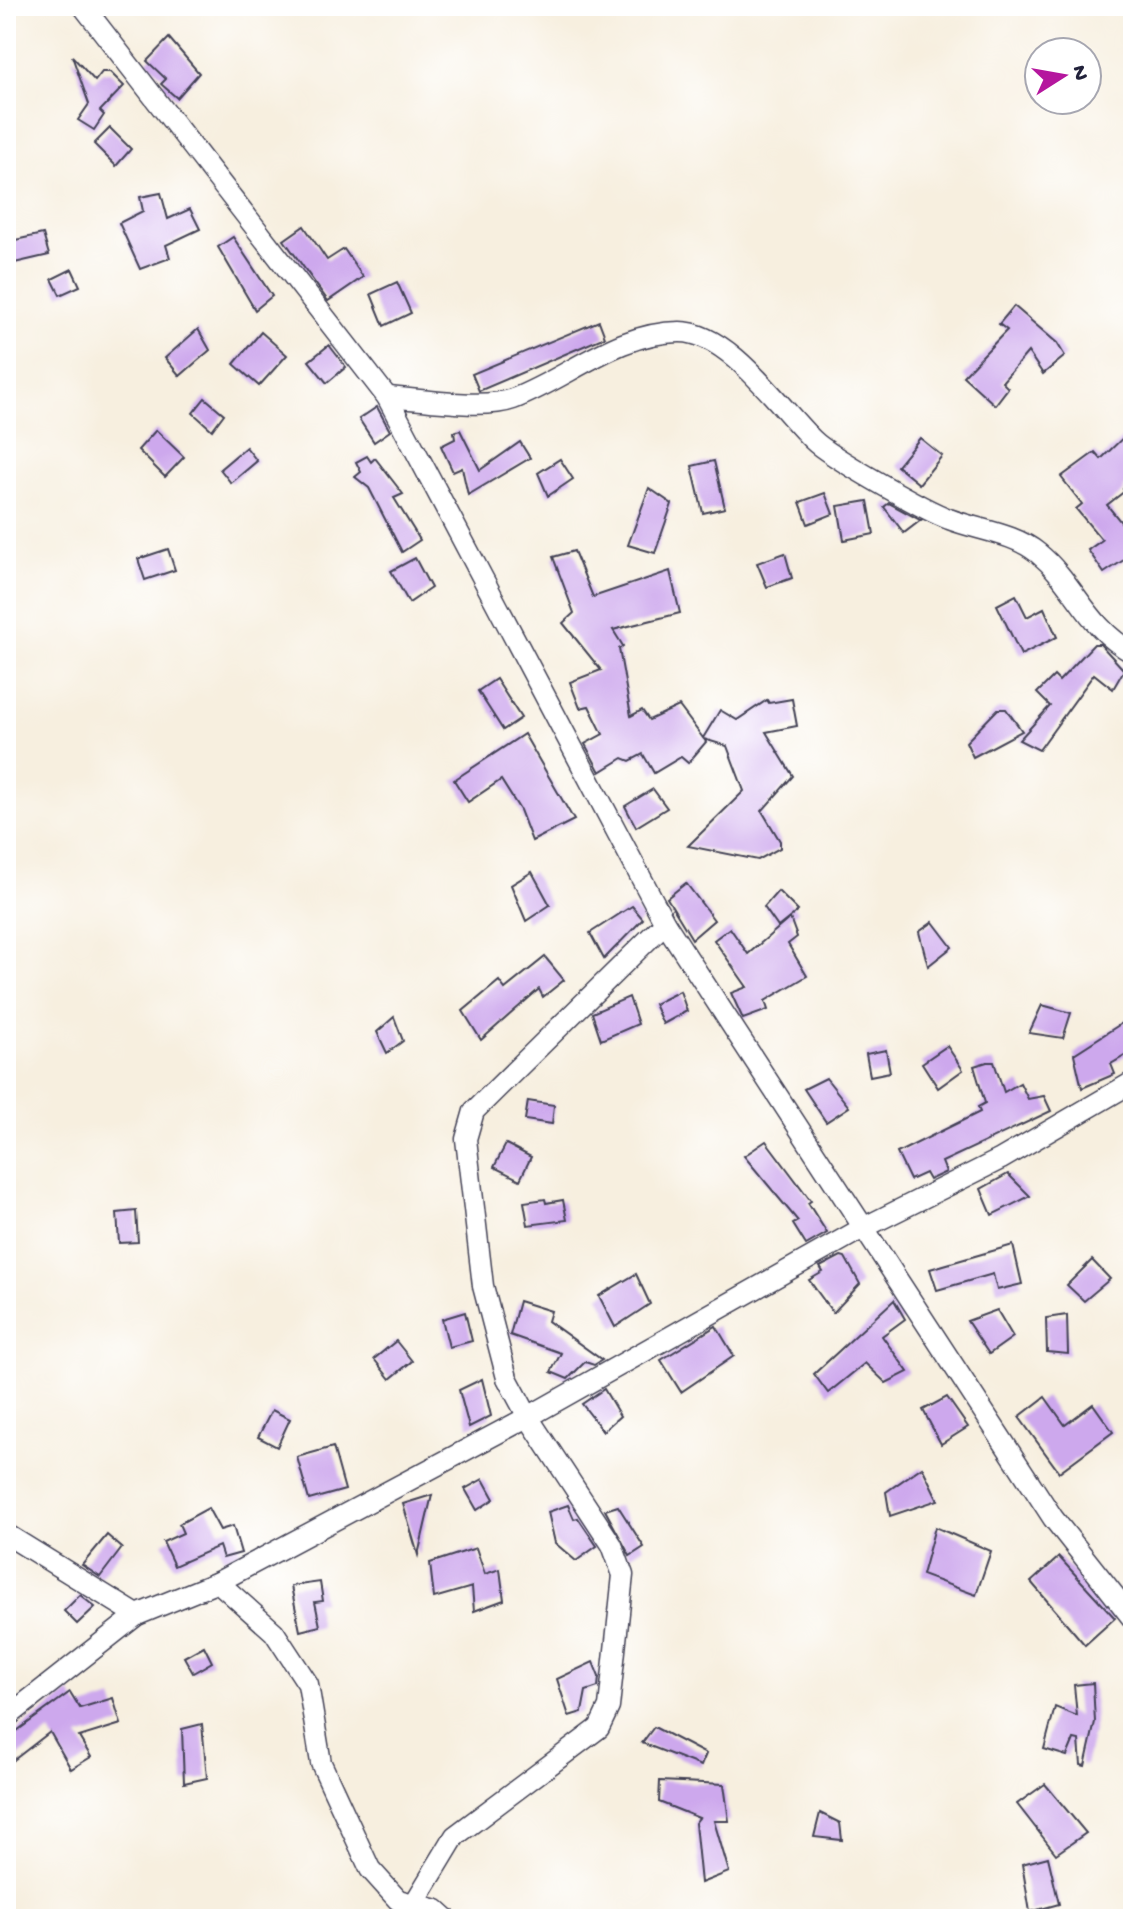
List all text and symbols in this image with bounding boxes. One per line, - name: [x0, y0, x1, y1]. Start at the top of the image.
- north arrow: [1023, 36, 1103, 116]
- text: N: [1065, 63, 1093, 82]

